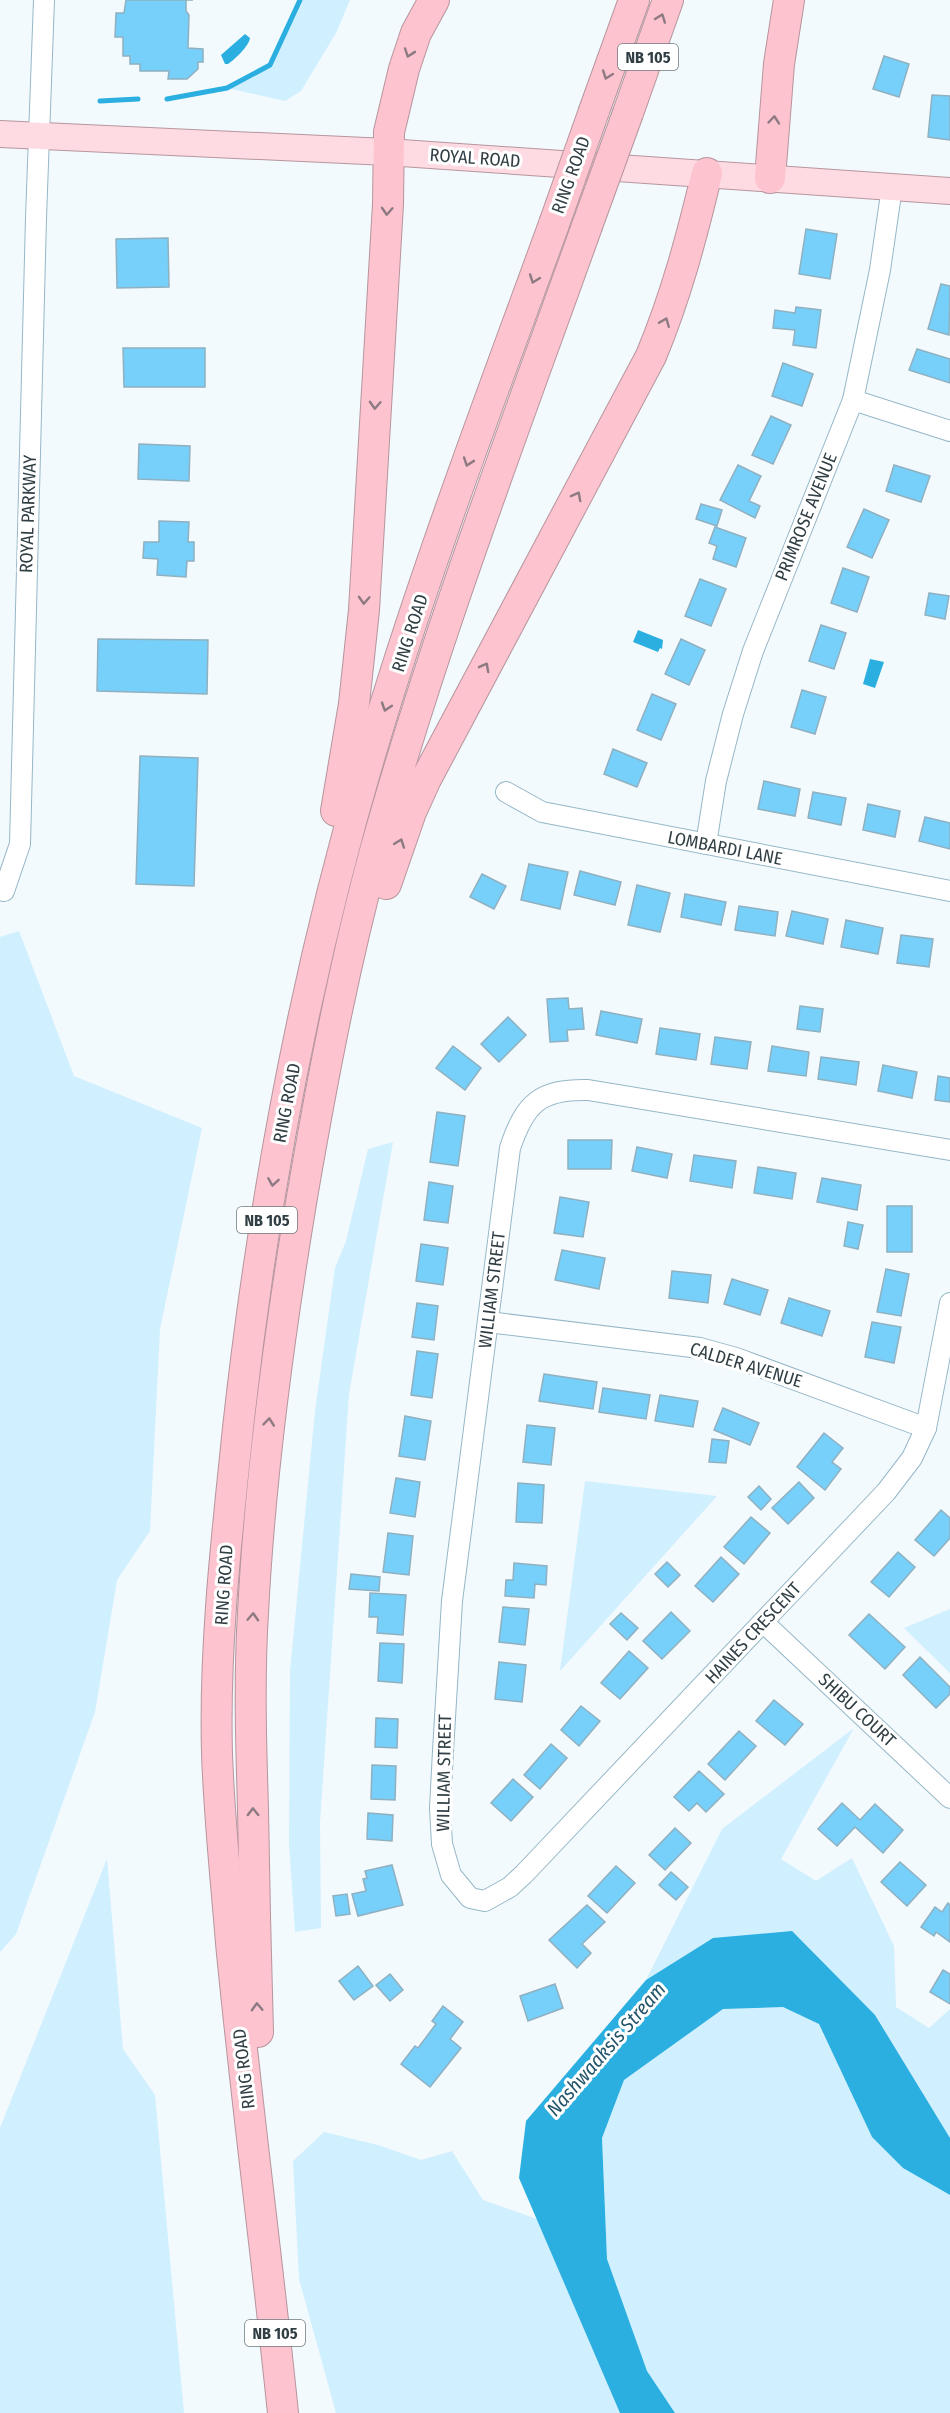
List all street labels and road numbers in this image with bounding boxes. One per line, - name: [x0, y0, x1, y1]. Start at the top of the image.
- road number: NB 105: [618, 44, 678, 70]
- street label: RING ROAD: [547, 133, 595, 217]
- street label: ROYAL ROAD: [429, 144, 521, 172]
- street label: PRIMROSE AVENUE: [770, 450, 842, 584]
- street label: ROYAL PARKWAY: [15, 454, 41, 574]
- street label: RING ROAD: [387, 591, 433, 675]
- street label: LOMBARDI LANE: [666, 826, 784, 870]
- street label: RING ROAD: [269, 1061, 305, 1145]
- road number: NB 105: [237, 1207, 297, 1233]
- street label: WILLIAM STREET: [474, 1230, 510, 1350]
- street label: CALDER AVENUE: [687, 1337, 805, 1393]
- street label: RING ROAD: [210, 1544, 238, 1626]
- street label: HAINES CRESCENT: [700, 1577, 806, 1688]
- street label: SHIBU COURT: [814, 1669, 901, 1752]
- street label: WILLIAM STREET: [432, 1714, 456, 1832]
- street label: RING ROAD: [228, 2028, 260, 2110]
- road number: NB 105: [245, 2320, 305, 2346]

